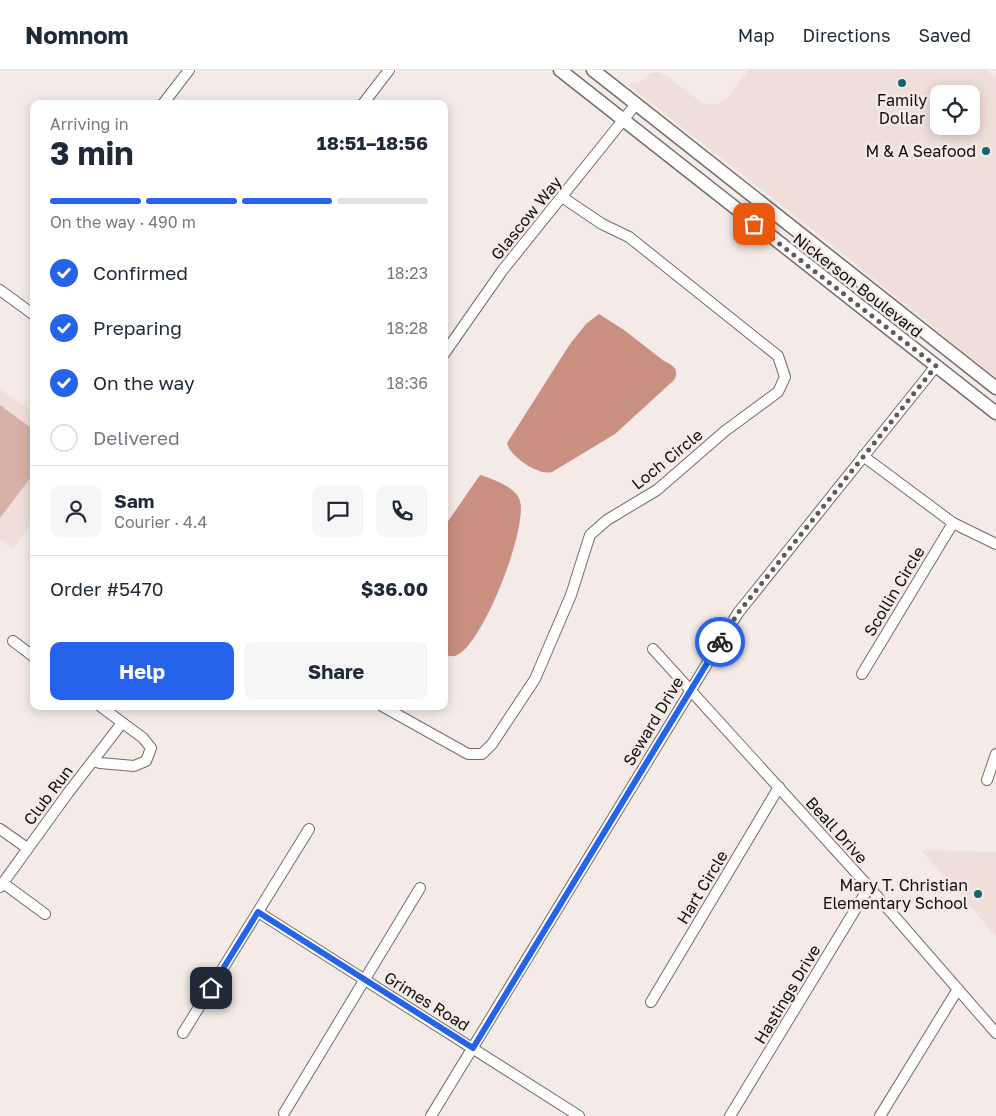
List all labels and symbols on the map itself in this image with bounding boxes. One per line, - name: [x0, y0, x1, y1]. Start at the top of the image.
- marker: Family Dollar: [896, 77, 908, 89]
- place label: Family Dollar: [877, 90, 927, 128]
- place label: M & A Seafood: [866, 141, 976, 161]
- marker: M & A Seafood: [980, 145, 992, 157]
- street label: Glascow Way: [486, 172, 566, 264]
- pin: [733, 203, 775, 245]
- street label: Nickerson Boulevard: [789, 228, 927, 342]
- street label: Loch Circle: [628, 424, 706, 494]
- street label: Scollin Circle: [859, 543, 929, 639]
- courier: [695, 617, 745, 667]
- street label: Seward Drive: [619, 673, 687, 769]
- street label: Club Run: [19, 761, 77, 829]
- street label: Beall Drive: [802, 792, 872, 868]
- street label: Hart Circle: [672, 847, 732, 927]
- place label: Mary T. Christian Elementary School: [823, 875, 968, 913]
- marker: Mary T. Christian Elementary School: [972, 888, 984, 900]
- street label: Hastings Drive: [750, 941, 824, 1047]
- pin: [190, 967, 232, 1009]
- street label: Grimes Road: [381, 967, 473, 1035]

